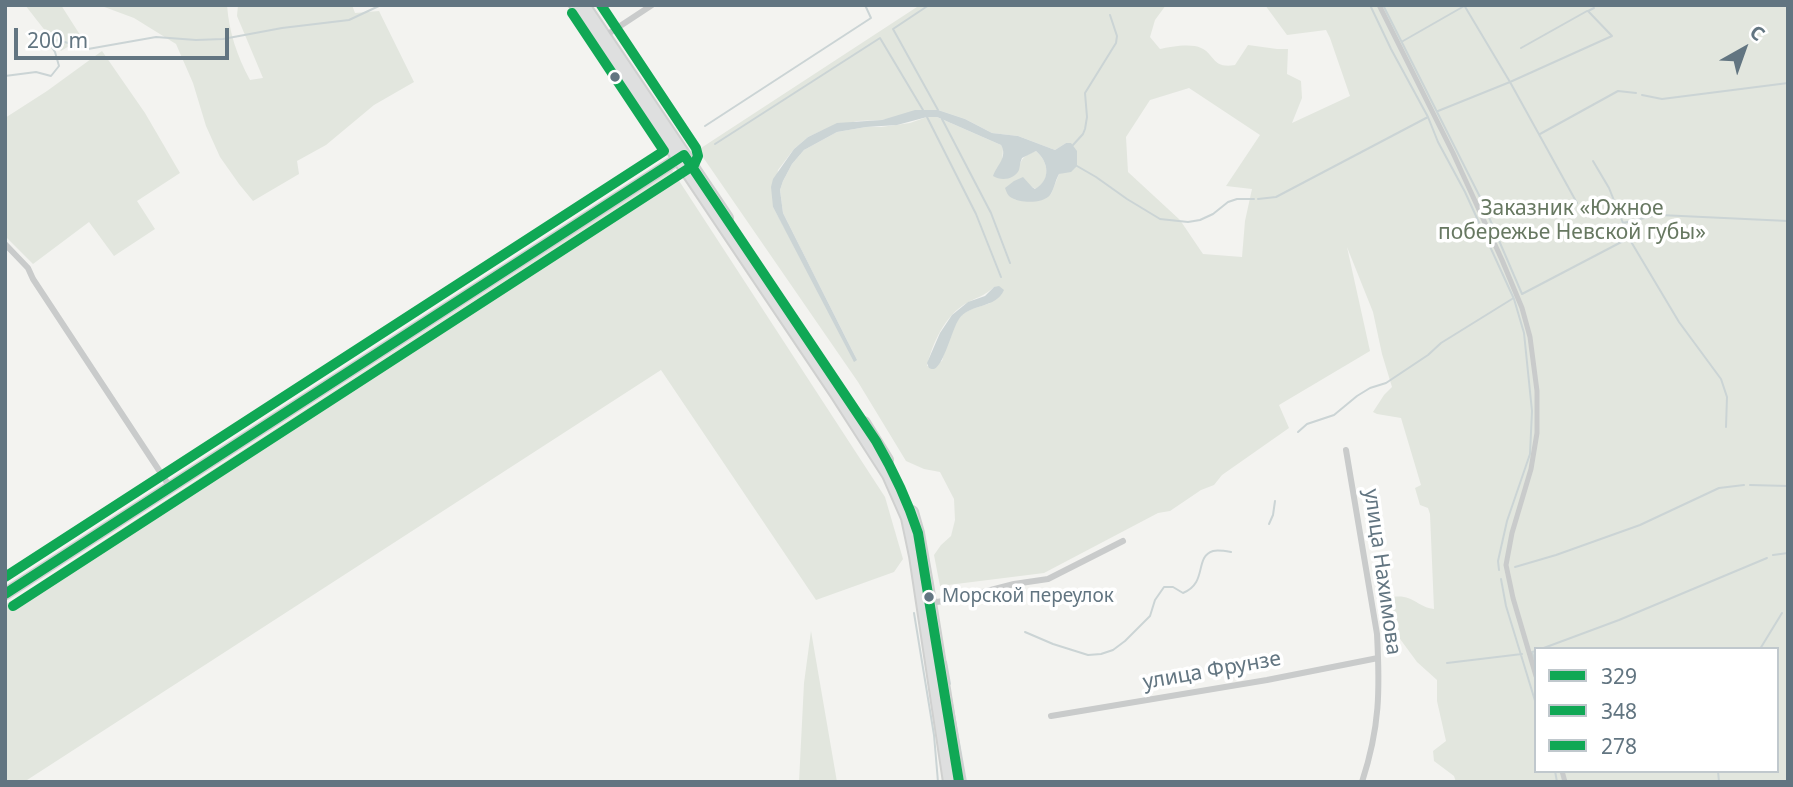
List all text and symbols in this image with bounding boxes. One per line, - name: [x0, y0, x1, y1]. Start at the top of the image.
- scale bar: [18, 14, 233, 58]
- north arrow: [1709, 14, 1779, 84]
- text: С: [1744, 19, 1771, 47]
- text: 200 m: [27, 26, 88, 54]
- unlabelled marker: [608, 70, 622, 84]
- park label: Заказник «Южное побережье Невской губы»: [1438, 196, 1706, 246]
- street label: улица Нахимова: [1358, 487, 1406, 657]
- place label: Морской переулок: [942, 586, 1114, 608]
- marker: Морской переулок: [922, 590, 936, 604]
- street label: улица Фрунзе: [1141, 646, 1283, 696]
- legend: [1534, 647, 1779, 773]
- text: 329: [1601, 662, 1637, 690]
- text: 348: [1601, 697, 1637, 725]
- text: 278: [1601, 732, 1637, 760]

